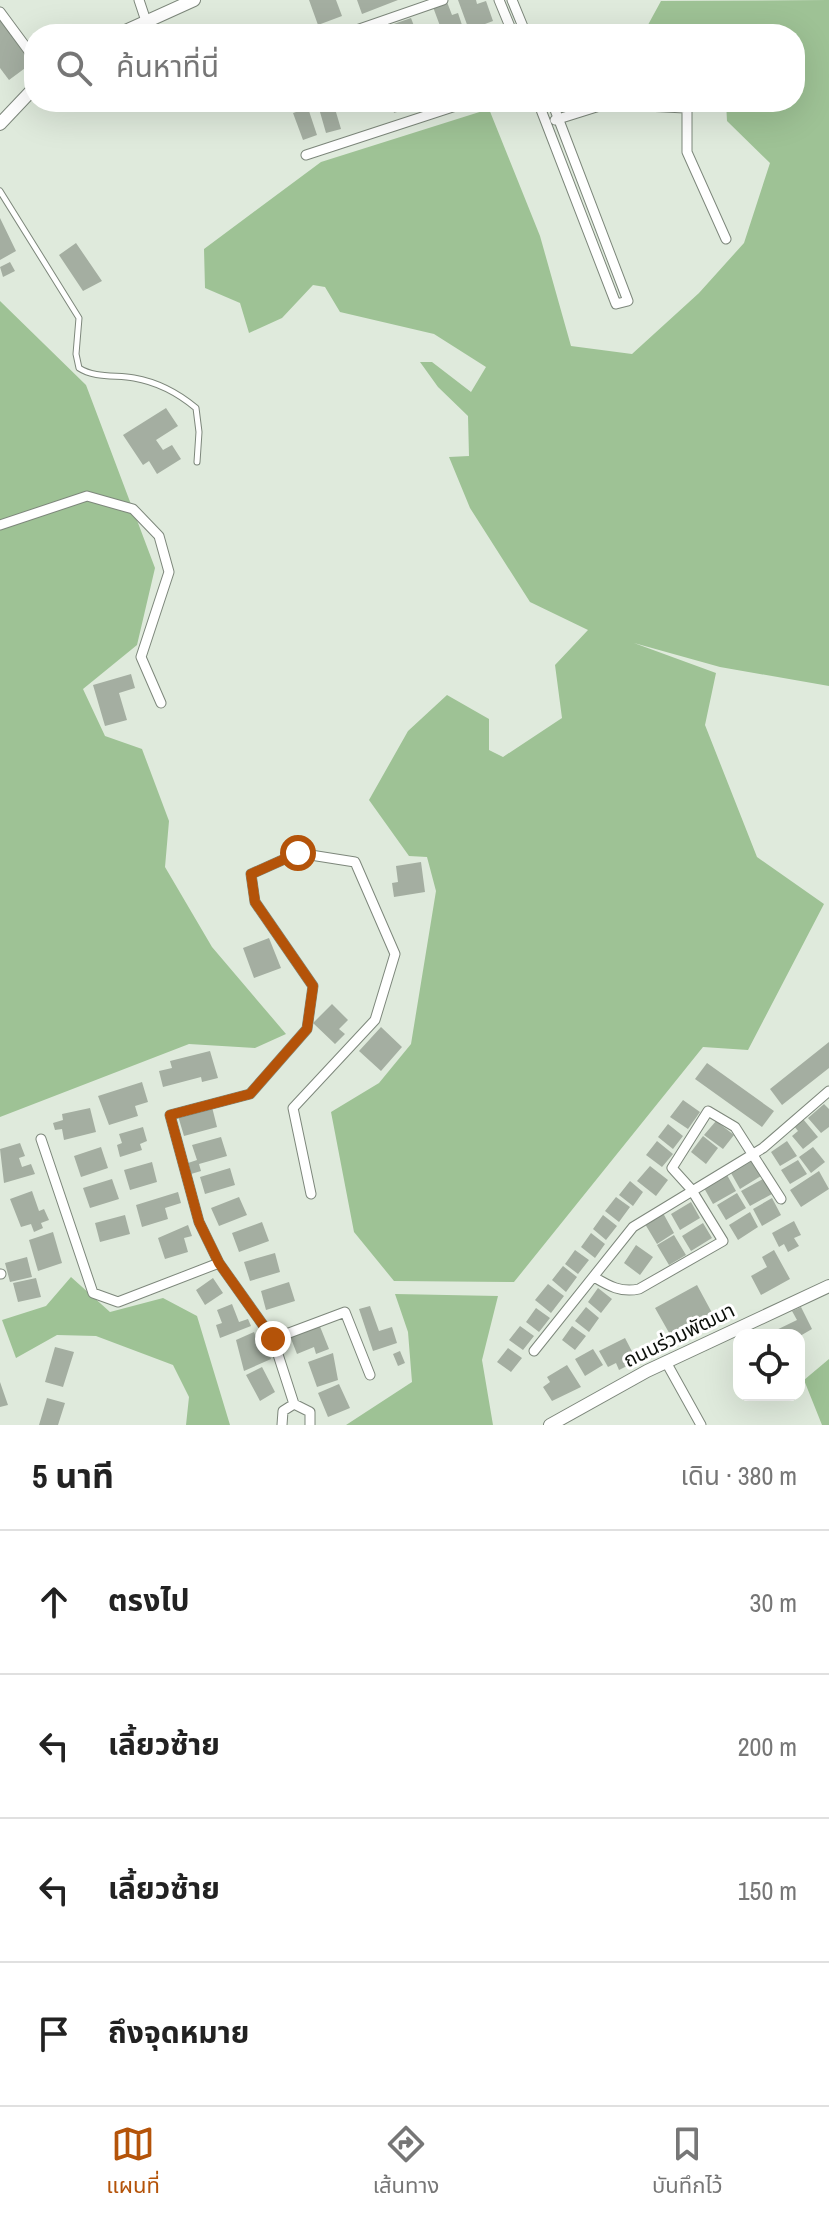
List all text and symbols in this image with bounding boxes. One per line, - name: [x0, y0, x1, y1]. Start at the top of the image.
- search box: [24, 24, 805, 112]
- icon: search: [52, 46, 96, 90]
- text: ค้นหาที่นี่: [116, 46, 219, 86]
- route start: [280, 835, 316, 871]
- street label: ถนนร่วมพัฒนา: [619, 1296, 739, 1373]
- route end: [255, 1321, 291, 1357]
- map controls: [733, 1329, 805, 1401]
- button: locate: [733, 1329, 805, 1401]
- text: 5 นาที: [32, 1453, 114, 1499]
- text: เดิน · 380 m: [681, 1458, 797, 1493]
- icon: ahead: [32, 1580, 76, 1624]
- text: ตรงไป: [108, 1580, 190, 1620]
- text: 30 m: [750, 1585, 797, 1620]
- icon: left: [32, 1724, 76, 1768]
- text: เลี้ยวซ้าย: [108, 1724, 220, 1764]
- text: 200 m: [738, 1729, 797, 1764]
- icon: left: [32, 1868, 76, 1912]
- text: เลี้ยวซ้าย: [108, 1868, 220, 1908]
- text: 150 m: [738, 1873, 797, 1908]
- icon: arrive: [32, 2012, 76, 2056]
- text: ถึงจุดหมาย: [108, 2012, 249, 2052]
- tab: แผนที่: [106, 2122, 160, 2203]
- tab: เส้นทาง: [373, 2122, 439, 2203]
- tab: บันทึกไว้: [652, 2122, 723, 2203]

